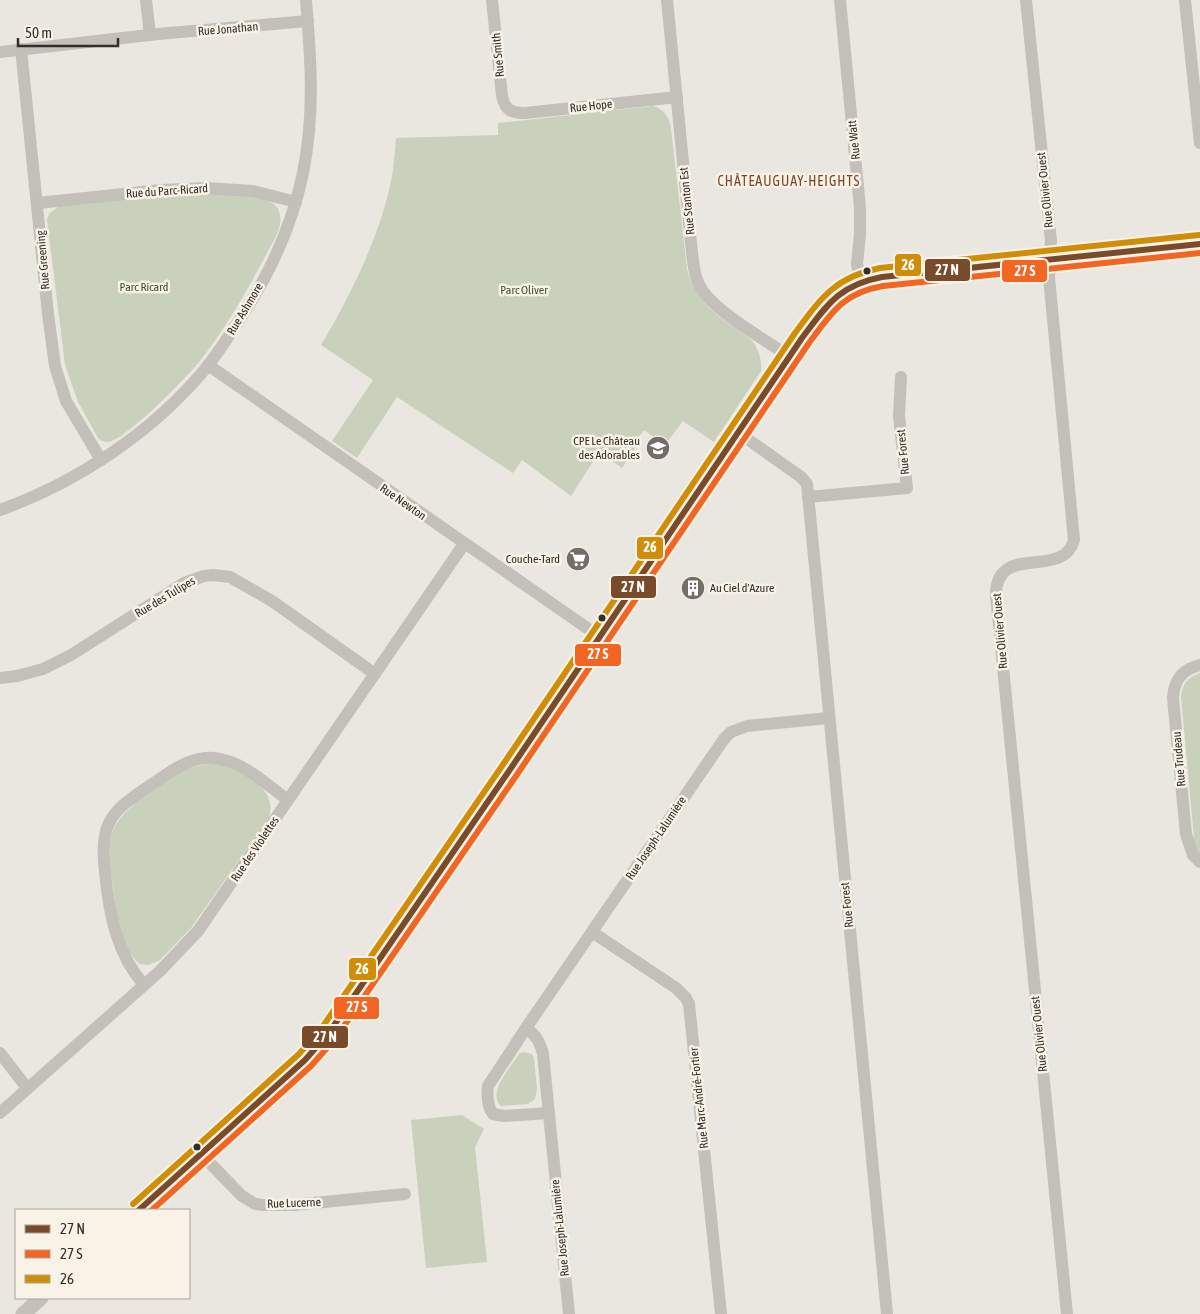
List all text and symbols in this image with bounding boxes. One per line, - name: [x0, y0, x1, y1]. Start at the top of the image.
- scale bar: [18, 15, 118, 47]
- street label: Rue Jonathan: [197, 19, 259, 39]
- text: 50 m: [25, 24, 52, 41]
- street label: Rue Smith: [489, 32, 507, 78]
- street label: Rue Hope: [569, 97, 613, 115]
- street label: Rue Watt: [845, 119, 863, 160]
- street label: Rue Olivier Ouest: [1034, 151, 1056, 229]
- street label: Rue Stanton Est: [676, 166, 698, 236]
- district label: CHÂTEAUGUAY-HEIGHTS: [718, 173, 860, 189]
- street label: Rue du Parc-Ricard: [125, 181, 209, 201]
- street label: Rue Greening: [33, 229, 53, 290]
- line badge: 26: [894, 253, 922, 277]
- text: 26: [901, 257, 915, 273]
- line badge: 27 N: [924, 258, 971, 282]
- line badge: 27 S: [1001, 259, 1048, 283]
- text: 27 N: [935, 262, 959, 278]
- text: 27 S: [1015, 263, 1036, 279]
- unlabelled marker: [862, 266, 872, 276]
- park label: Parc Ricard: [120, 280, 168, 294]
- street label: Rue Ashmore: [224, 280, 266, 338]
- park label: Parc Oliver: [500, 283, 548, 297]
- street label: Rue Forest: [894, 428, 912, 476]
- place label: CPE Le Château des Adorables: [573, 434, 640, 462]
- school or university icon: CPE Le Château des Adorables: [645, 435, 671, 461]
- street label: Rue Newton: [377, 481, 429, 523]
- line badge: 26: [636, 536, 664, 560]
- text: 26: [643, 539, 657, 555]
- supermarket icon: Couche-Tard: [565, 546, 591, 572]
- place label: Couche-Tard: [506, 552, 560, 566]
- street label: Rue des Tulipes: [132, 574, 198, 620]
- line badge: 27 N: [610, 575, 657, 599]
- building icon: Au Ciel d'Azure: [680, 575, 706, 601]
- text: 27 N: [621, 579, 645, 595]
- place label: Au Ciel d'Azure: [710, 581, 774, 595]
- street label: Rue Olivier Ouest: [990, 592, 1010, 670]
- unlabelled marker: [597, 613, 607, 623]
- line badge: 27 S: [574, 643, 622, 667]
- text: 27 S: [588, 646, 609, 662]
- street label: Rue Trudeau: [1170, 731, 1188, 787]
- street label: Rue Joseph-Lalumière: [623, 794, 689, 882]
- street label: Rue des Violettes: [228, 814, 282, 884]
- street label: Rue Forest: [838, 881, 856, 929]
- line badge: 26: [348, 957, 377, 981]
- text: 26: [355, 961, 369, 977]
- street label: Rue Olivier Ouest: [1028, 995, 1050, 1073]
- line badge: 27 S: [333, 996, 380, 1020]
- text: 27 S: [347, 999, 368, 1015]
- line badge: 27 N: [301, 1025, 349, 1049]
- text: 27 N: [313, 1029, 337, 1045]
- street label: Rue Marc-André-Fortier: [687, 1046, 711, 1149]
- unlabelled marker: [192, 1142, 202, 1152]
- street label: Rue Joseph-Lalumière: [548, 1179, 572, 1277]
- street label: Rue Lucerne: [267, 1195, 321, 1211]
- legend: [15, 1209, 190, 1299]
- text: 27 N: [60, 1220, 85, 1237]
- text: 27 S: [60, 1245, 82, 1262]
- text: 26: [60, 1270, 74, 1287]

